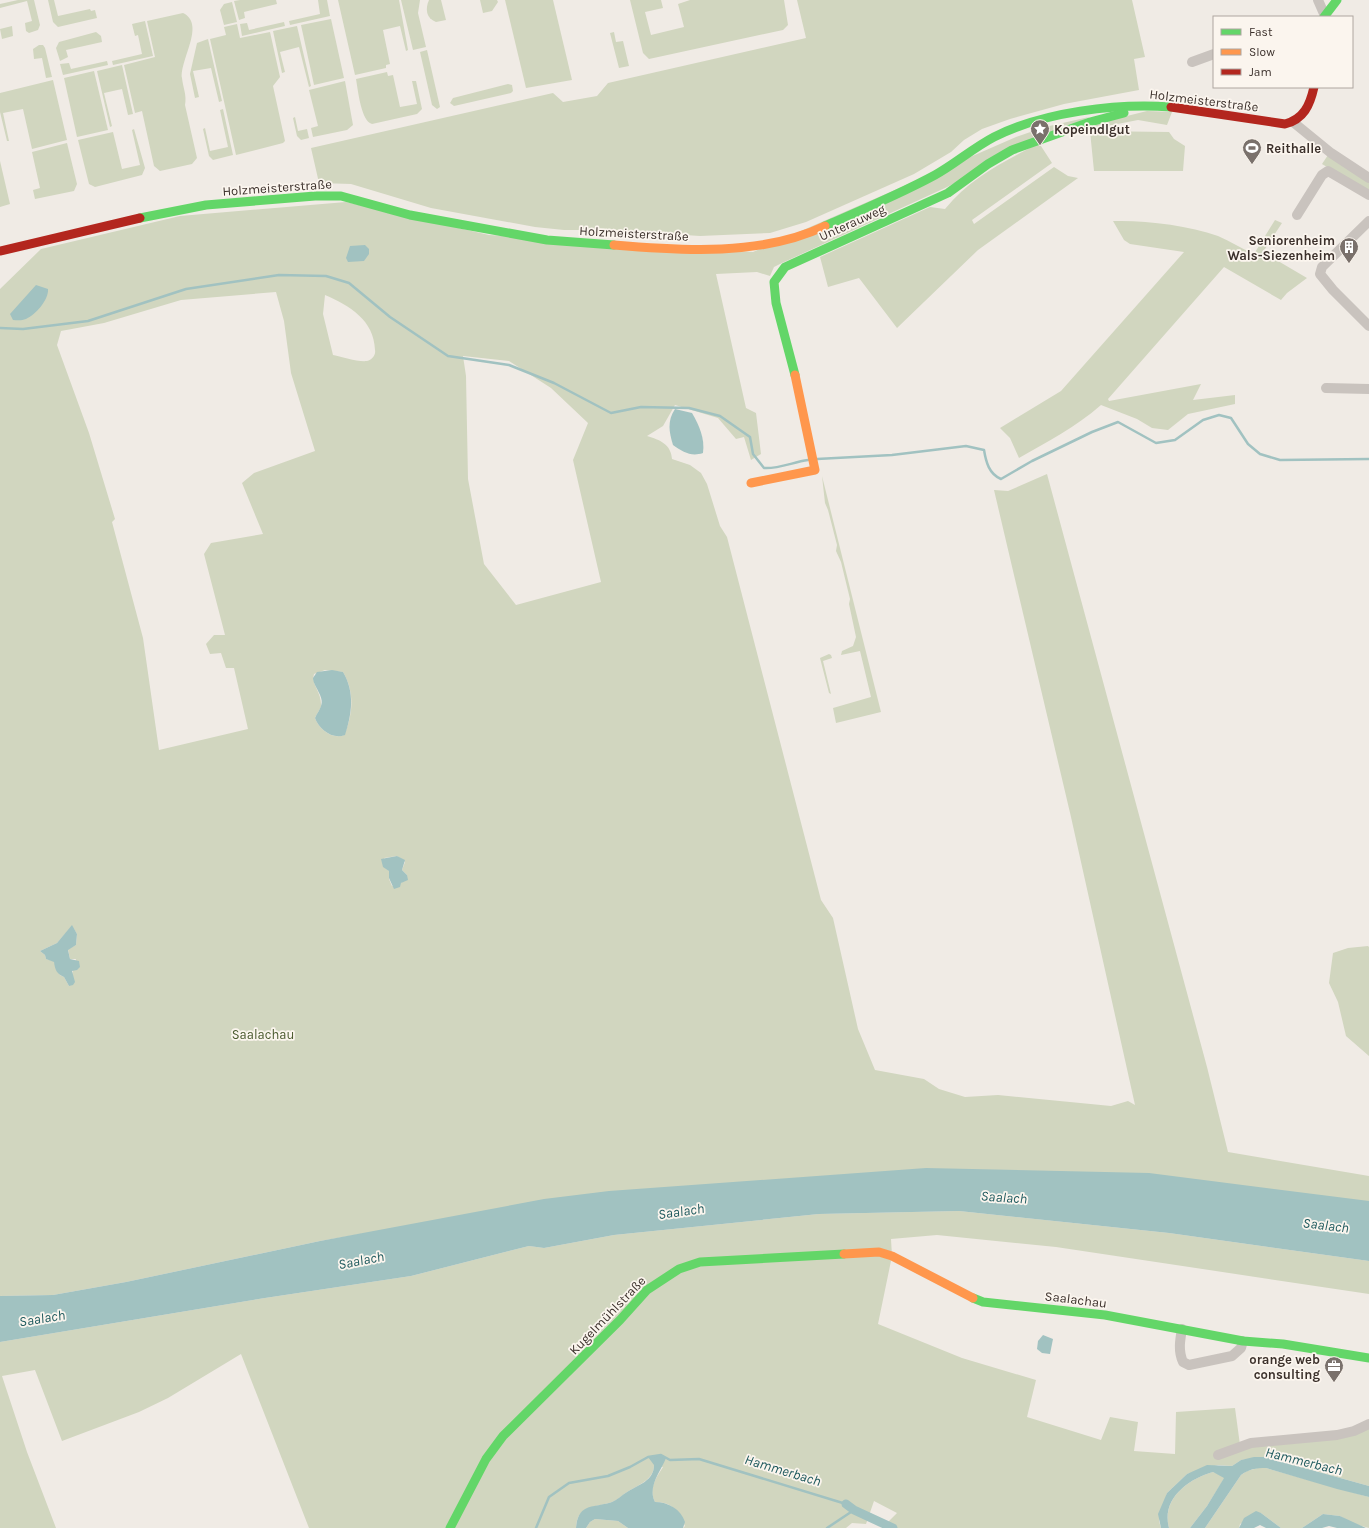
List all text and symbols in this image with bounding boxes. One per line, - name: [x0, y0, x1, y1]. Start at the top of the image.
- legend: [1213, 16, 1353, 88]
- text: Fast: [1249, 25, 1273, 39]
- text: Slow: [1249, 45, 1275, 59]
- text: Jam: [1249, 65, 1272, 79]
- street label: Holzmeisterstraße: [1149, 86, 1260, 115]
- place icon: Kopeindlgut: [1029, 118, 1051, 146]
- place label: Kopeindlgut: [1054, 122, 1130, 137]
- sports icon: Reithalle: [1241, 137, 1263, 165]
- place label: Reithalle: [1266, 141, 1321, 156]
- street label: Holzmeisterstraße: [222, 176, 333, 199]
- street label: Unterauweg: [817, 201, 888, 244]
- street label: Holzmeisterstraße: [579, 223, 689, 244]
- place label: Seniorenheim Wals-Siezenheim: [1227, 233, 1335, 263]
- building icon: Seniorenheim Wals-Siezenheim: [1338, 236, 1360, 264]
- park label: Saalachau: [232, 1027, 294, 1042]
- water label: Saalach: [980, 1187, 1028, 1208]
- water label: Saalach: [657, 1200, 705, 1223]
- water label: Saalach: [1302, 1214, 1350, 1237]
- water label: Saalach: [337, 1248, 386, 1273]
- street label: Kugelmühlstraße: [566, 1273, 649, 1358]
- street label: Saalachau: [1044, 1288, 1108, 1311]
- water label: Saalach: [18, 1306, 66, 1331]
- place label: orange web consulting: [1249, 1352, 1320, 1382]
- office icon: orange web consulting: [1323, 1355, 1345, 1383]
- water label: Hammerbach: [1264, 1444, 1344, 1479]
- water label: Hammerbach: [743, 1451, 823, 1490]

